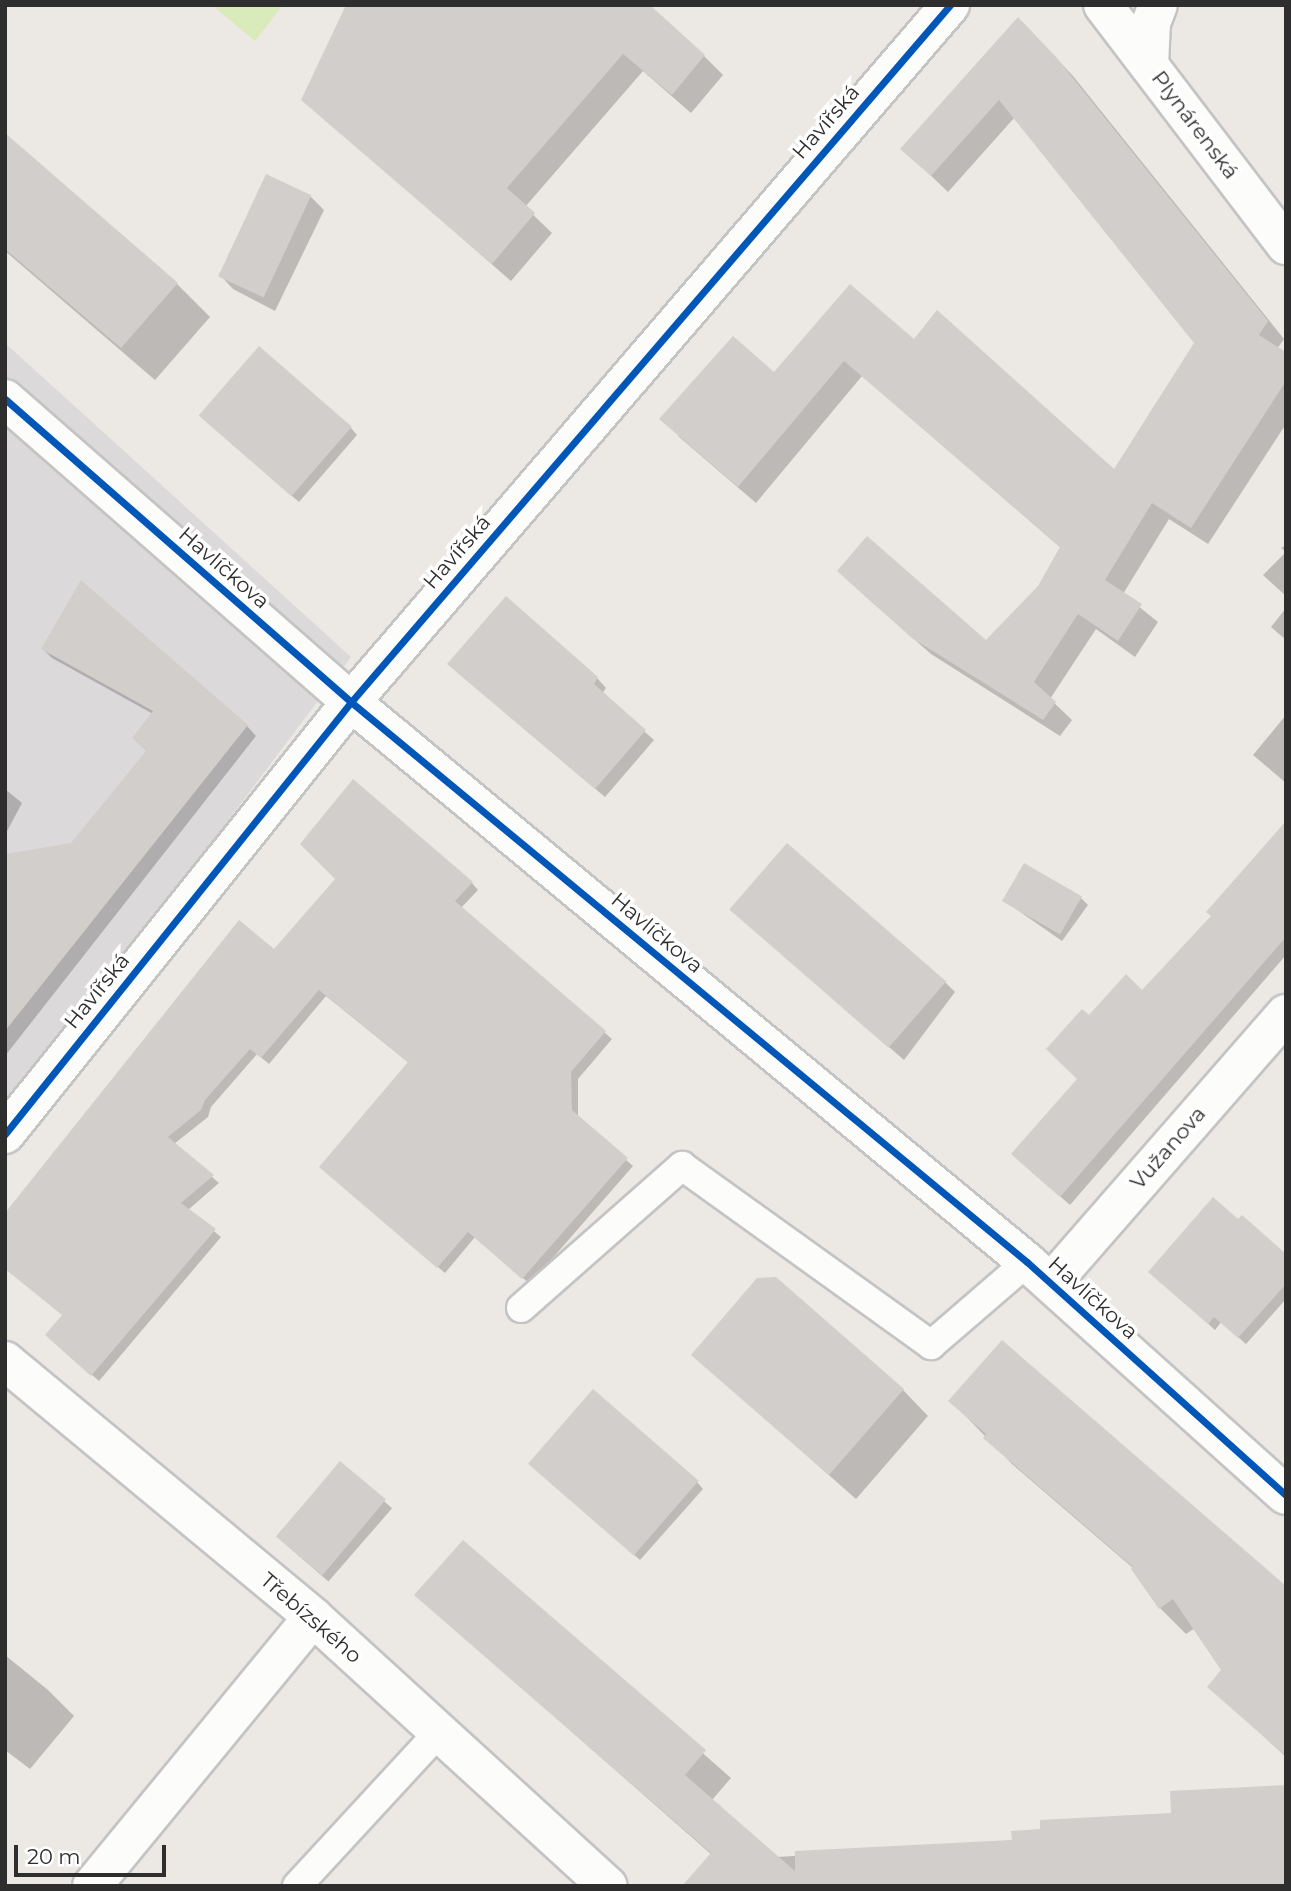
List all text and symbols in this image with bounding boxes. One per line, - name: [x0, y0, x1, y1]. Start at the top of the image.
- street label: Plynárenská: [1146, 66, 1244, 184]
- street label: Havířská: [787, 80, 865, 164]
- street label: Havířská: [418, 510, 496, 594]
- street label: Havlíčkova: [173, 522, 275, 614]
- street label: Havlíčkova: [606, 887, 708, 979]
- street label: Havířská: [59, 948, 135, 1034]
- street label: Vužanova: [1125, 1101, 1211, 1195]
- street label: Havlíčkova: [1043, 1251, 1143, 1345]
- street label: Třebízského: [255, 1567, 367, 1669]
- scale bar: [18, 1832, 170, 1876]
- text: 20 m: [27, 1844, 81, 1869]

